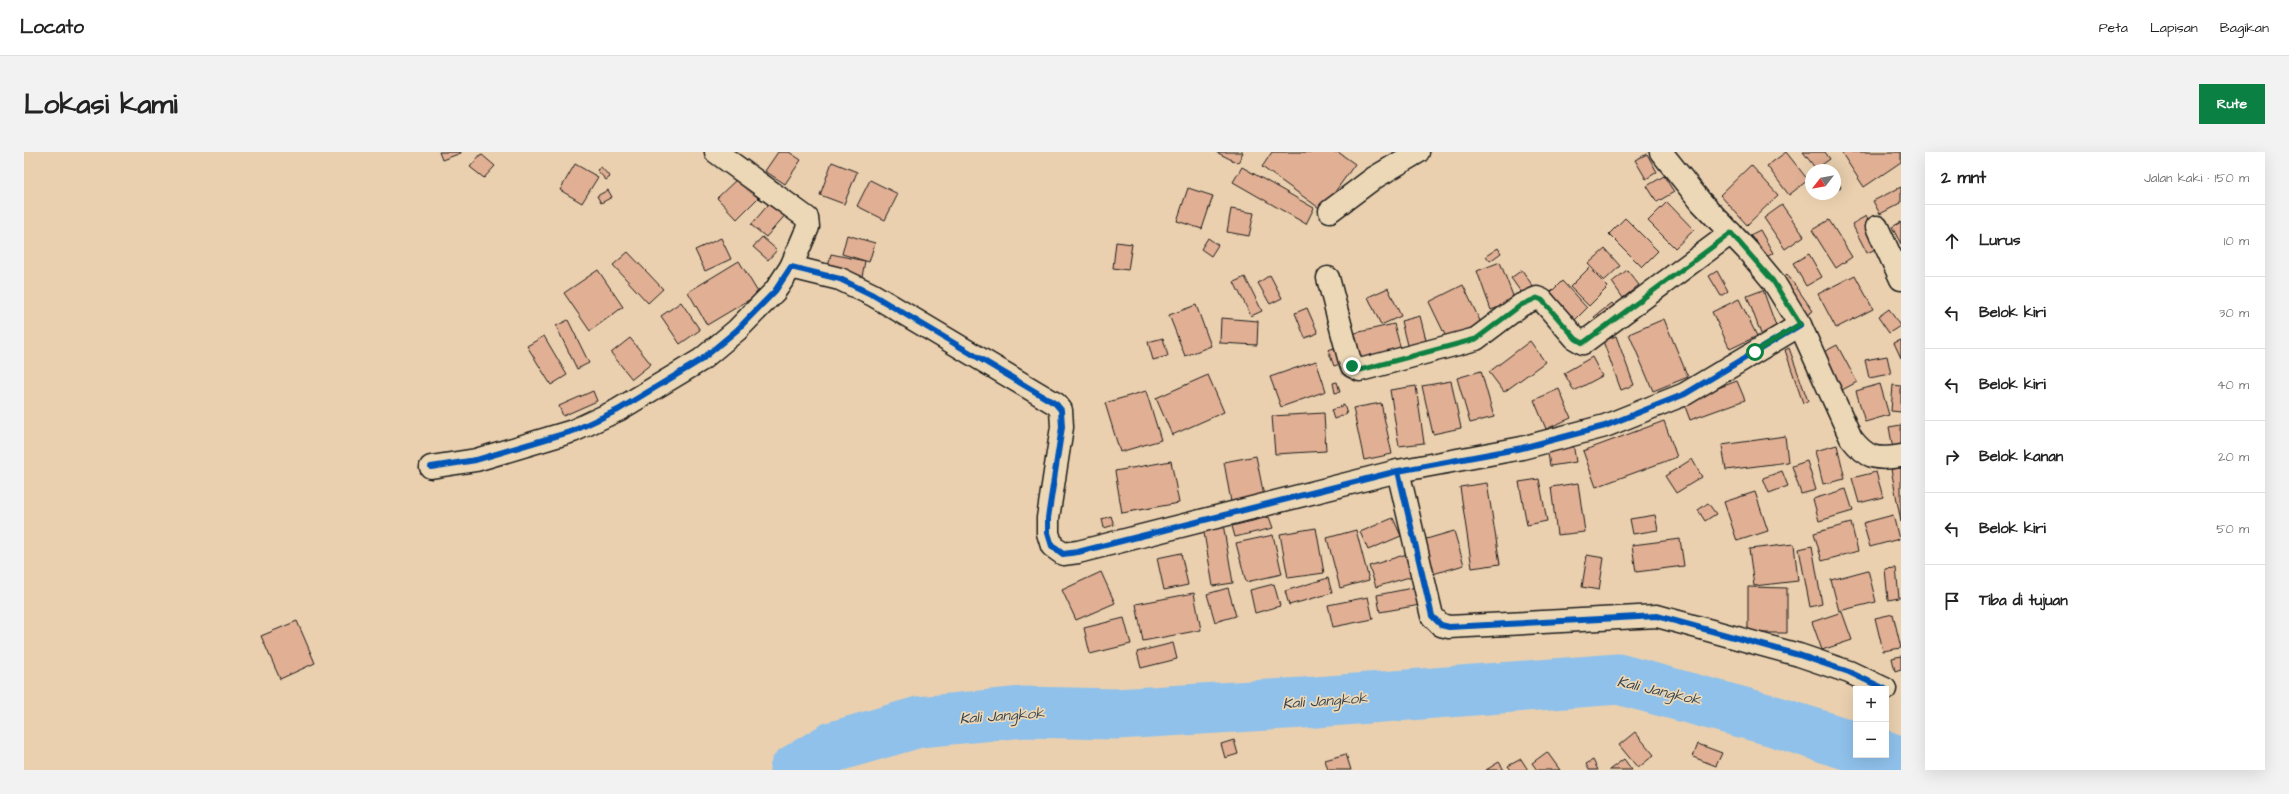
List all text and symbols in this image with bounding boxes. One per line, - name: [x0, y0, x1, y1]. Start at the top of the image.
- text: Locato: [20, 14, 84, 41]
- text: Peta: [2099, 18, 2128, 38]
- text: Lapisan: [2150, 18, 2198, 38]
- text: Bagikan: [2220, 18, 2269, 38]
- button: Rute: [2199, 84, 2265, 124]
- text: Lokasi kami: [24, 85, 178, 124]
- north arrow: [1805, 164, 1841, 200]
- text: 2 mnt: [1941, 166, 1986, 190]
- text: Jalan kaki · 150 m: [2144, 169, 2249, 187]
- icon: ahead: [1941, 230, 1963, 252]
- text: Lurus: [1979, 230, 2020, 251]
- text: 10 m: [2224, 232, 2249, 250]
- icon: left: [1941, 302, 1963, 324]
- text: Belok kiri: [1979, 302, 2046, 323]
- text: 30 m: [2219, 304, 2249, 322]
- route start: [1746, 343, 1764, 361]
- route end: [1343, 357, 1361, 375]
- icon: left: [1941, 374, 1963, 396]
- text: Belok kiri: [1979, 374, 2046, 395]
- text: 40 m: [2217, 376, 2249, 394]
- icon: right: [1941, 446, 1963, 468]
- text: Belok kanan: [1979, 446, 2063, 467]
- text: 20 m: [2218, 448, 2249, 466]
- icon: left: [1941, 518, 1963, 540]
- text: Belok kiri: [1979, 518, 2046, 539]
- text: 50 m: [2216, 520, 2249, 538]
- icon: arrive: [1941, 590, 1963, 612]
- text: Tiba di tujuan: [1979, 590, 2068, 611]
- water label: Kali Jangkok: [1615, 671, 1704, 712]
- map controls: [1853, 686, 1889, 758]
- button: +: [1853, 686, 1889, 722]
- water label: Kali Jangkok: [1282, 688, 1369, 715]
- water label: Kali Jangkok: [959, 703, 1046, 730]
- button: −: [1853, 722, 1889, 758]

